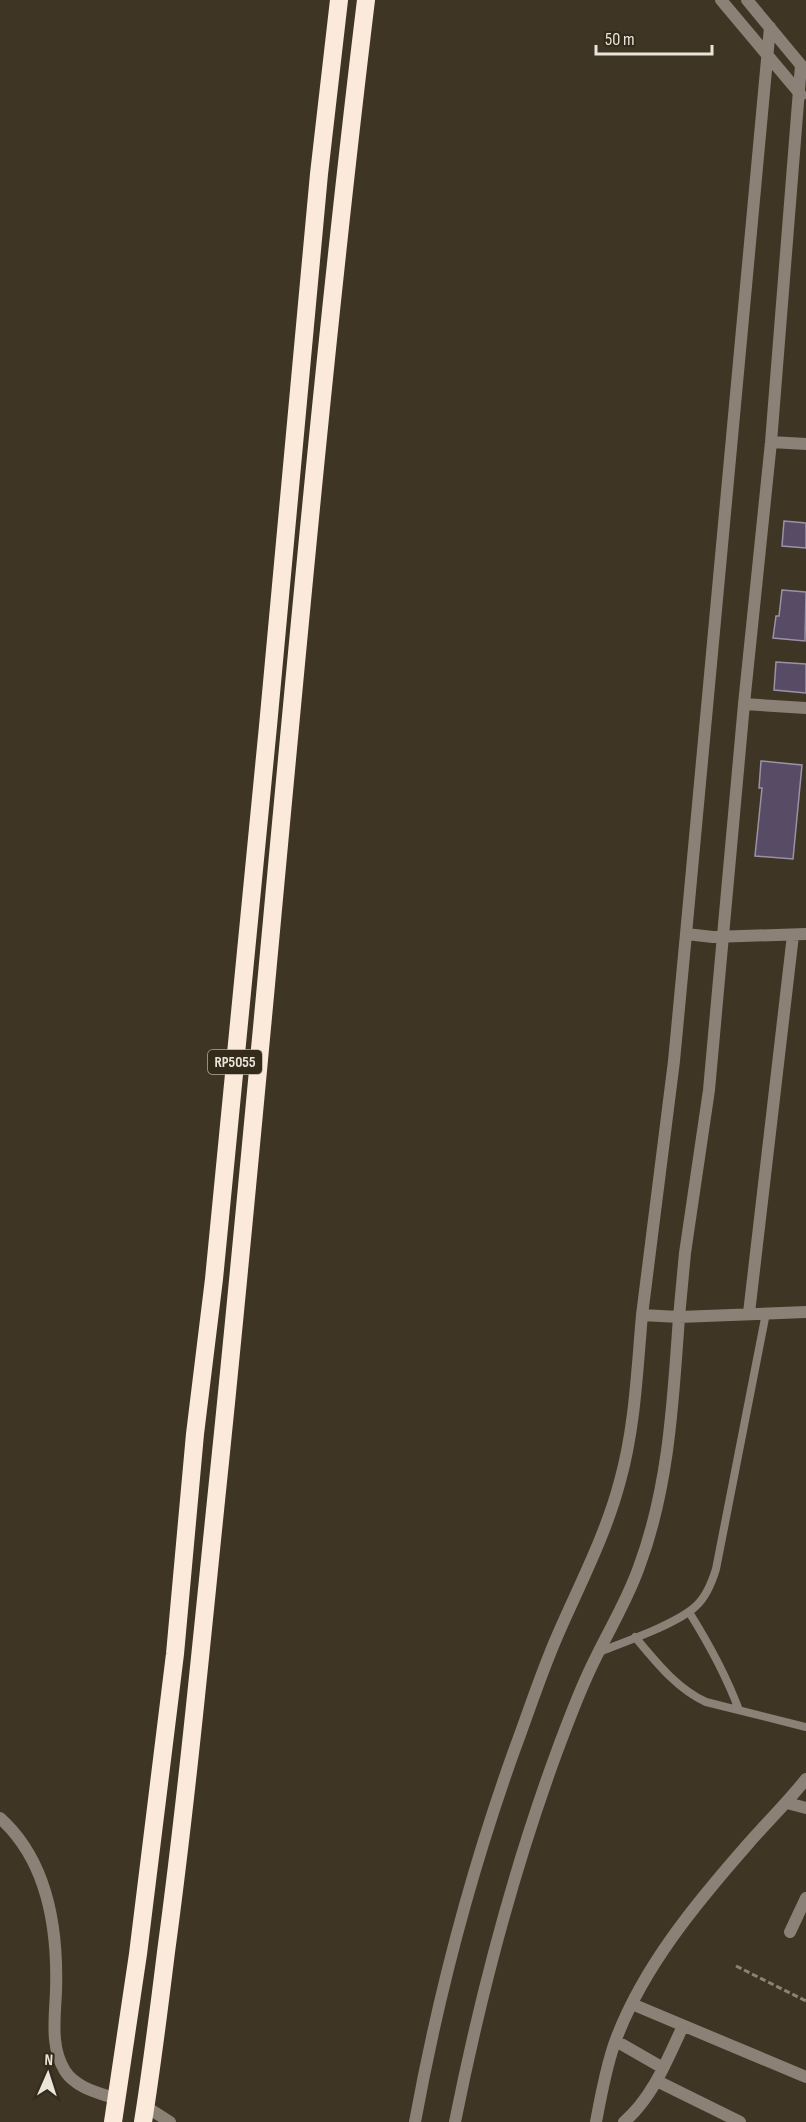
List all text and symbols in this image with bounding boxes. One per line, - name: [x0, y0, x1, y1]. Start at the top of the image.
- scale bar: [596, 18, 712, 56]
- text: 50 m: [605, 29, 635, 50]
- road number: RP5055: [208, 1050, 262, 1074]
- north arrow: [18, 2044, 78, 2104]
- text: N: [44, 2051, 53, 2070]

